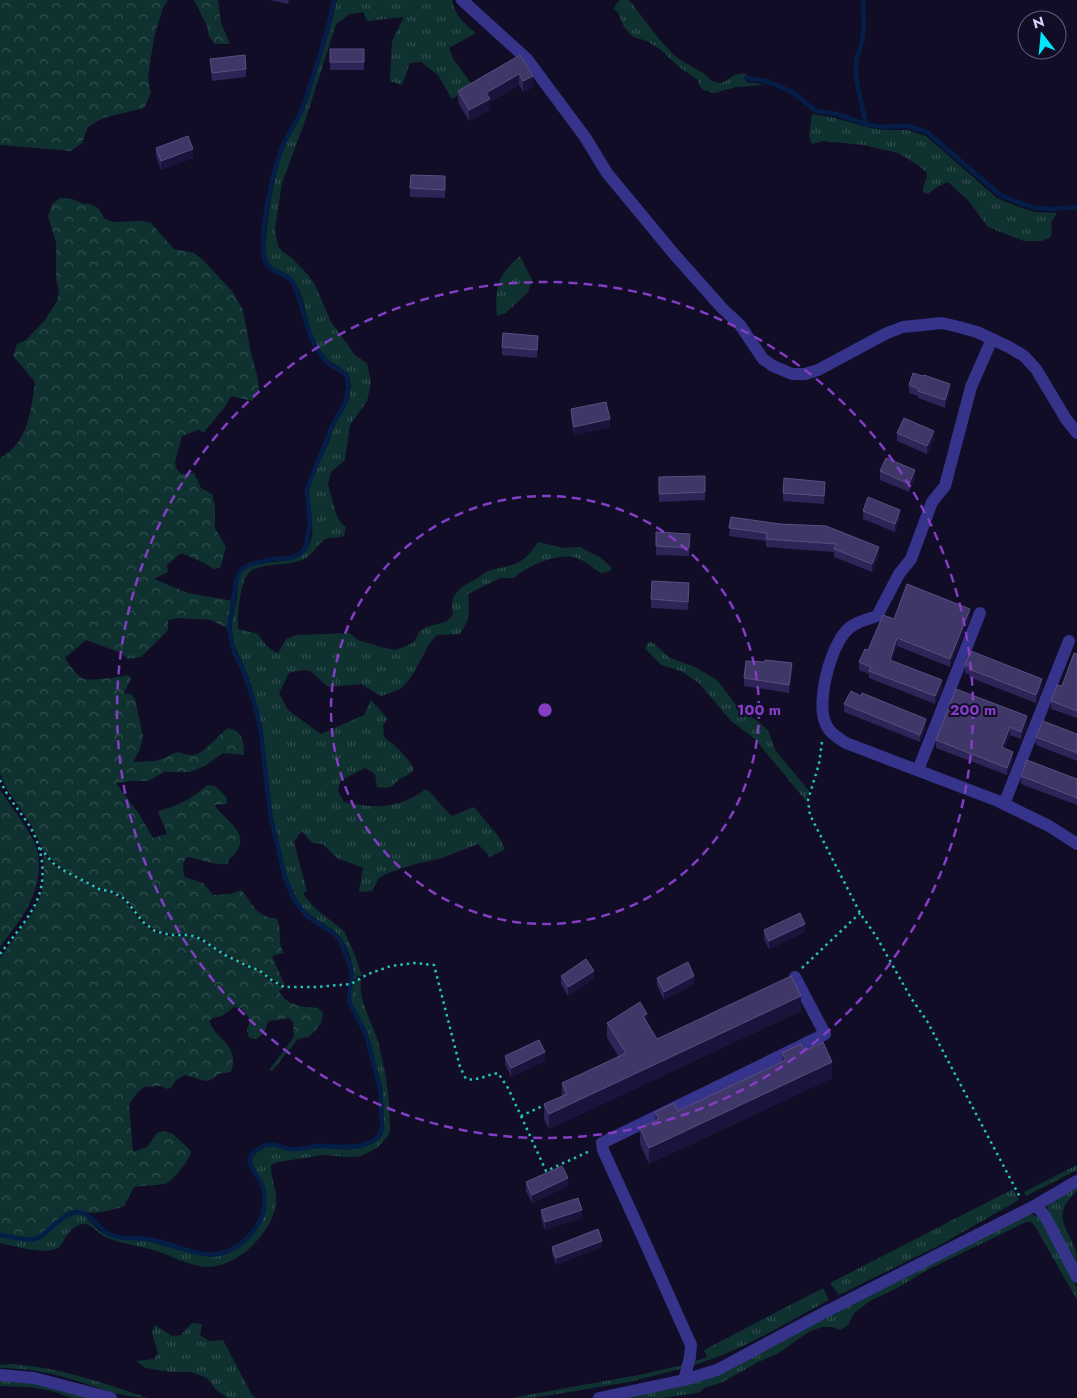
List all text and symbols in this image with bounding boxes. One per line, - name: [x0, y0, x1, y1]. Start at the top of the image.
- north arrow: [1017, 10, 1067, 60]
- text: N: [1030, 11, 1047, 34]
- text: 100 m: [737, 699, 781, 721]
- text: 200 m: [950, 699, 996, 721]
- centre of rings: [536, 701, 554, 719]

